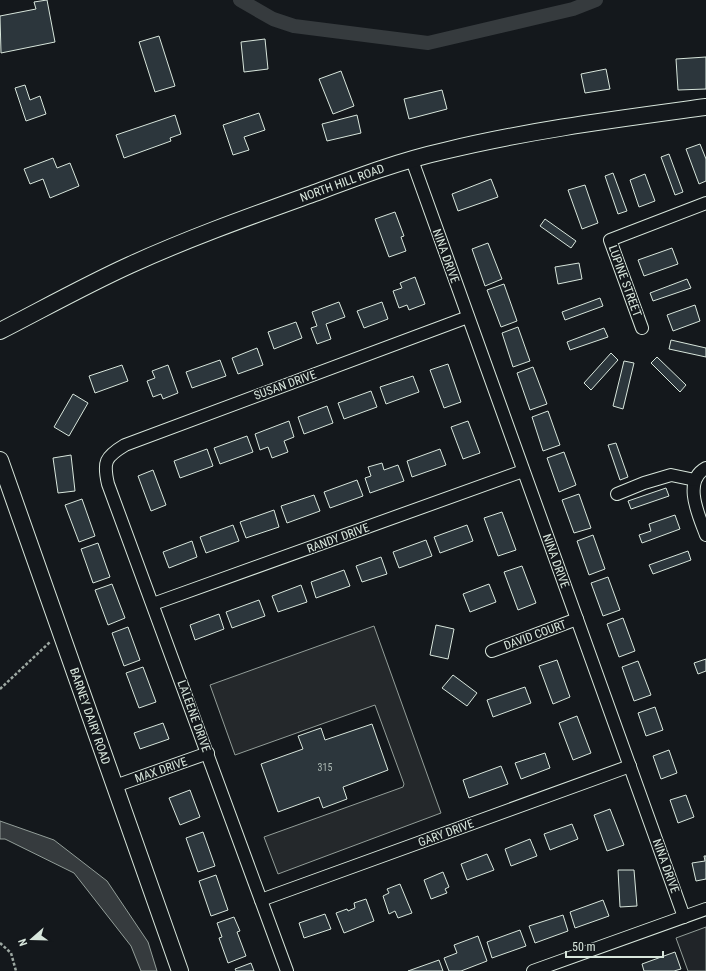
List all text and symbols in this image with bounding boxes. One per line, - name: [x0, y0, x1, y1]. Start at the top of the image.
- street label: NORTH HILL ROAD: [298, 161, 386, 205]
- street label: NINA DRIVE: [430, 227, 462, 285]
- street label: LUPINE STREET: [606, 243, 644, 319]
- street label: SUSAN DRIVE: [252, 367, 318, 403]
- street label: RANDY DRIVE: [305, 520, 371, 556]
- street label: NINA DRIVE: [540, 532, 572, 590]
- street label: DAVID COURT: [502, 617, 568, 653]
- street label: BARNEY DAIRY ROAD: [67, 666, 113, 766]
- street label: LALEENE DRIVE: [175, 678, 213, 754]
- street label: MAX DRIVE: [133, 755, 189, 785]
- house number: 315: [318, 762, 332, 773]
- street label: GARY DRIVE: [416, 816, 476, 850]
- street label: NINA DRIVE: [650, 837, 682, 895]
- north arrow: [12, 919, 52, 959]
- scale bar: [566, 933, 663, 959]
- text: N: [16, 937, 30, 948]
- text: 50 m: [572, 940, 596, 954]

